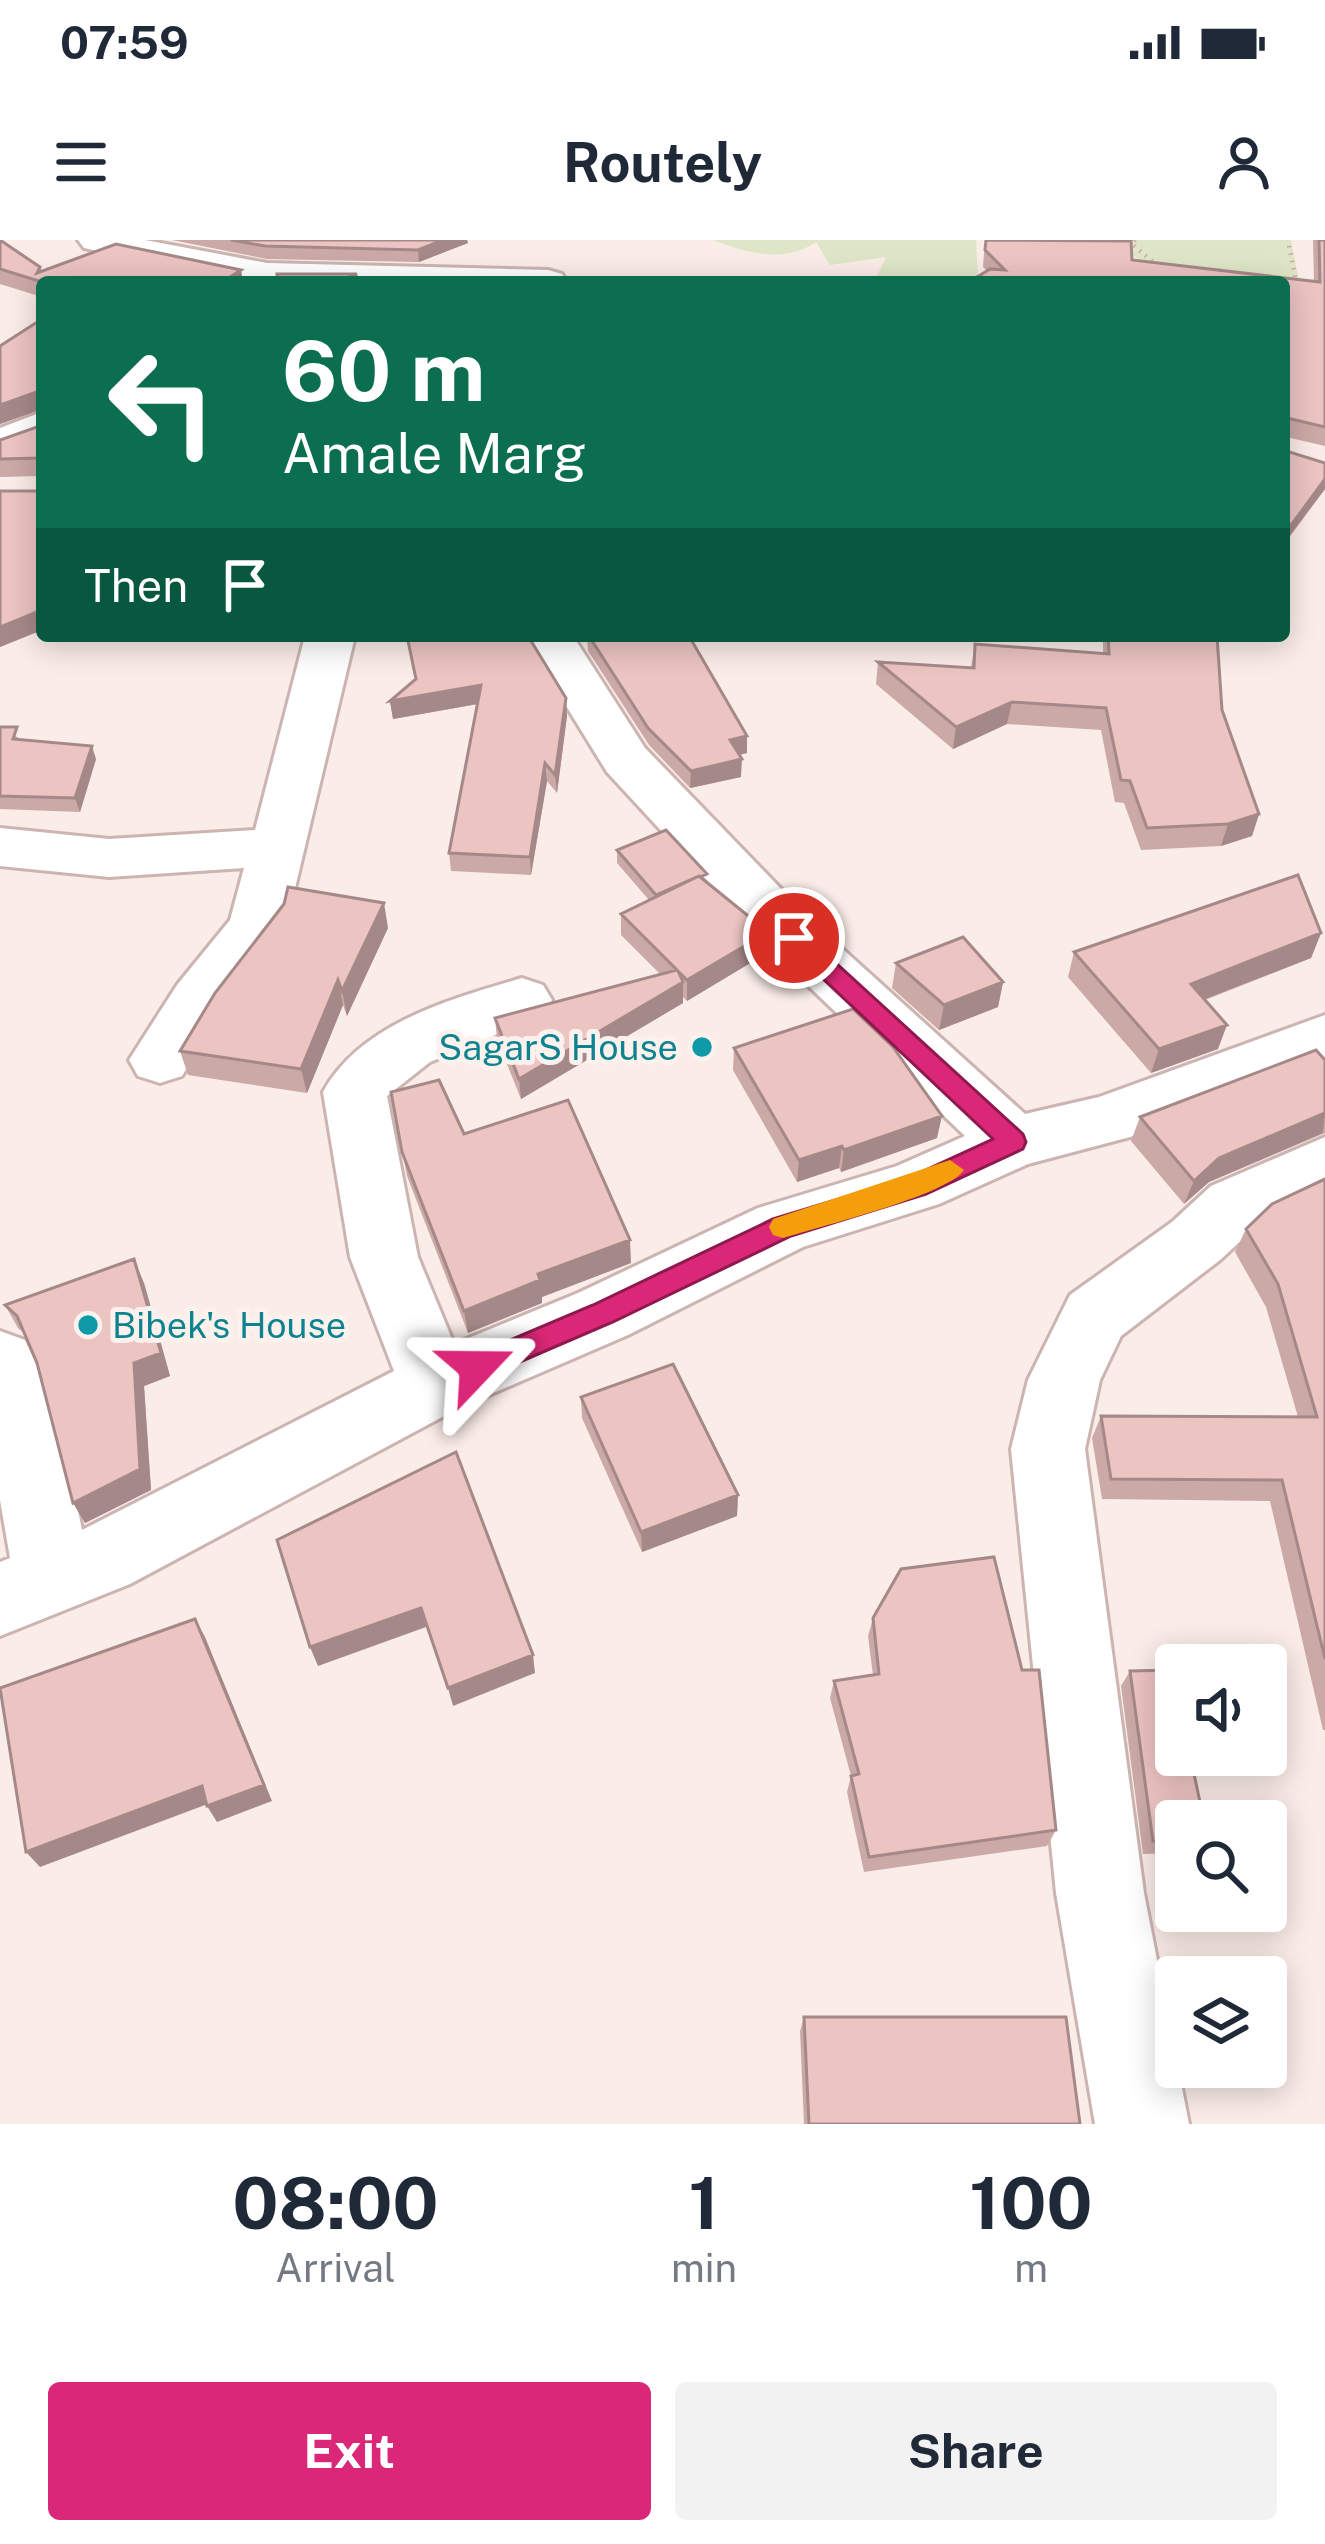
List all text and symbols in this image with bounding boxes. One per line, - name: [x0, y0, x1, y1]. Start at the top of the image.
- text: 07:59: [60, 16, 189, 69]
- icon: menu: [48, 129, 114, 195]
- icon: person: [1211, 129, 1277, 195]
- text: Routely: [563, 131, 762, 194]
- text: 60 m: [282, 321, 486, 420]
- icon: left: [84, 324, 240, 480]
- text: Amale Marg: [282, 422, 587, 485]
- icon: arrive: [212, 552, 278, 618]
- text: Then: [84, 559, 188, 612]
- pin: [743, 887, 845, 989]
- icon: arrive: [761, 905, 827, 971]
- place label: SagarS House: [438, 1026, 678, 1068]
- marker: SagarS House: [689, 1034, 715, 1060]
- place label: Bibek's House: [112, 1304, 346, 1346]
- position arrow: [414, 1304, 540, 1430]
- marker: Bibek's House: [75, 1312, 101, 1338]
- map controls: [1155, 1644, 1287, 2088]
- button: sound: [1155, 1644, 1287, 1776]
- button: search: [1155, 1800, 1287, 1932]
- button: layers: [1155, 1956, 1287, 2088]
- text: 08:00: [232, 2161, 439, 2245]
- text: 1: [689, 2161, 719, 2245]
- text: 100: [969, 2161, 1093, 2245]
- text: Arrival: [275, 2245, 396, 2291]
- text: min: [671, 2245, 737, 2291]
- text: m: [1014, 2245, 1048, 2291]
- button: Exit: [48, 2382, 651, 2520]
- button: Share: [675, 2382, 1277, 2520]

